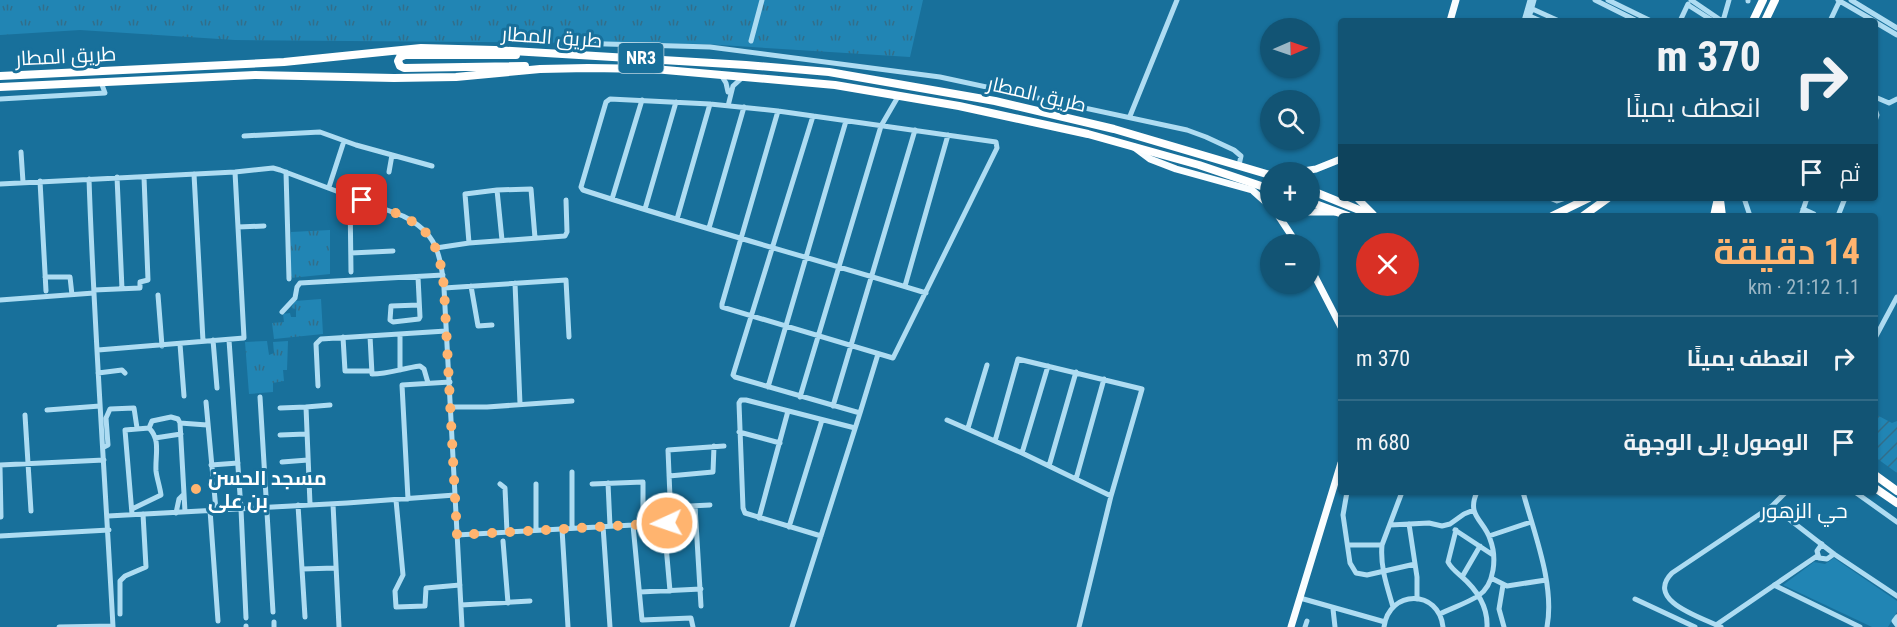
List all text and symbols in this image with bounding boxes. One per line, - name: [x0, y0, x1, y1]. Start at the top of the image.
- north arrow: [1260, 18, 1320, 78]
- map controls: [1260, 18, 1320, 294]
- street label: طريق المطار: [500, 21, 603, 53]
- text: 370 m: [1656, 32, 1761, 81]
- street label: طريق المطار: [14, 41, 117, 72]
- icon: right: [1782, 42, 1860, 120]
- road number: NR3: [618, 43, 664, 73]
- street label: طريق المطار: [984, 71, 1089, 118]
- button: search: [1260, 90, 1320, 150]
- text: انعطف يمينًا: [1625, 92, 1761, 124]
- icon: arrive: [1795, 156, 1828, 189]
- text: ثم: [1840, 161, 1860, 186]
- button: +: [1260, 162, 1320, 222]
- pin: [336, 174, 387, 225]
- icon: arrive: [345, 183, 378, 216]
- text: 14 دقيقة: [1714, 231, 1860, 273]
- button: close: [1356, 233, 1419, 296]
- button: −: [1260, 234, 1320, 294]
- text: 1.1 km · 21:12: [1748, 275, 1860, 299]
- icon: right: [1827, 342, 1860, 375]
- text: 370 m: [1356, 346, 1410, 371]
- text: انعطف يمينًا: [1687, 346, 1809, 371]
- icon: arrive: [1827, 426, 1860, 459]
- text: 680 m: [1356, 430, 1410, 455]
- text: الوصول إلى الوجهة: [1624, 430, 1809, 455]
- place label: مسجد الحسن بن على: [208, 466, 327, 513]
- marker: مسجد الحسن بن على: [189, 482, 203, 496]
- position arrow: [635, 491, 699, 555]
- district label: حي الزهور: [1759, 499, 1848, 527]

